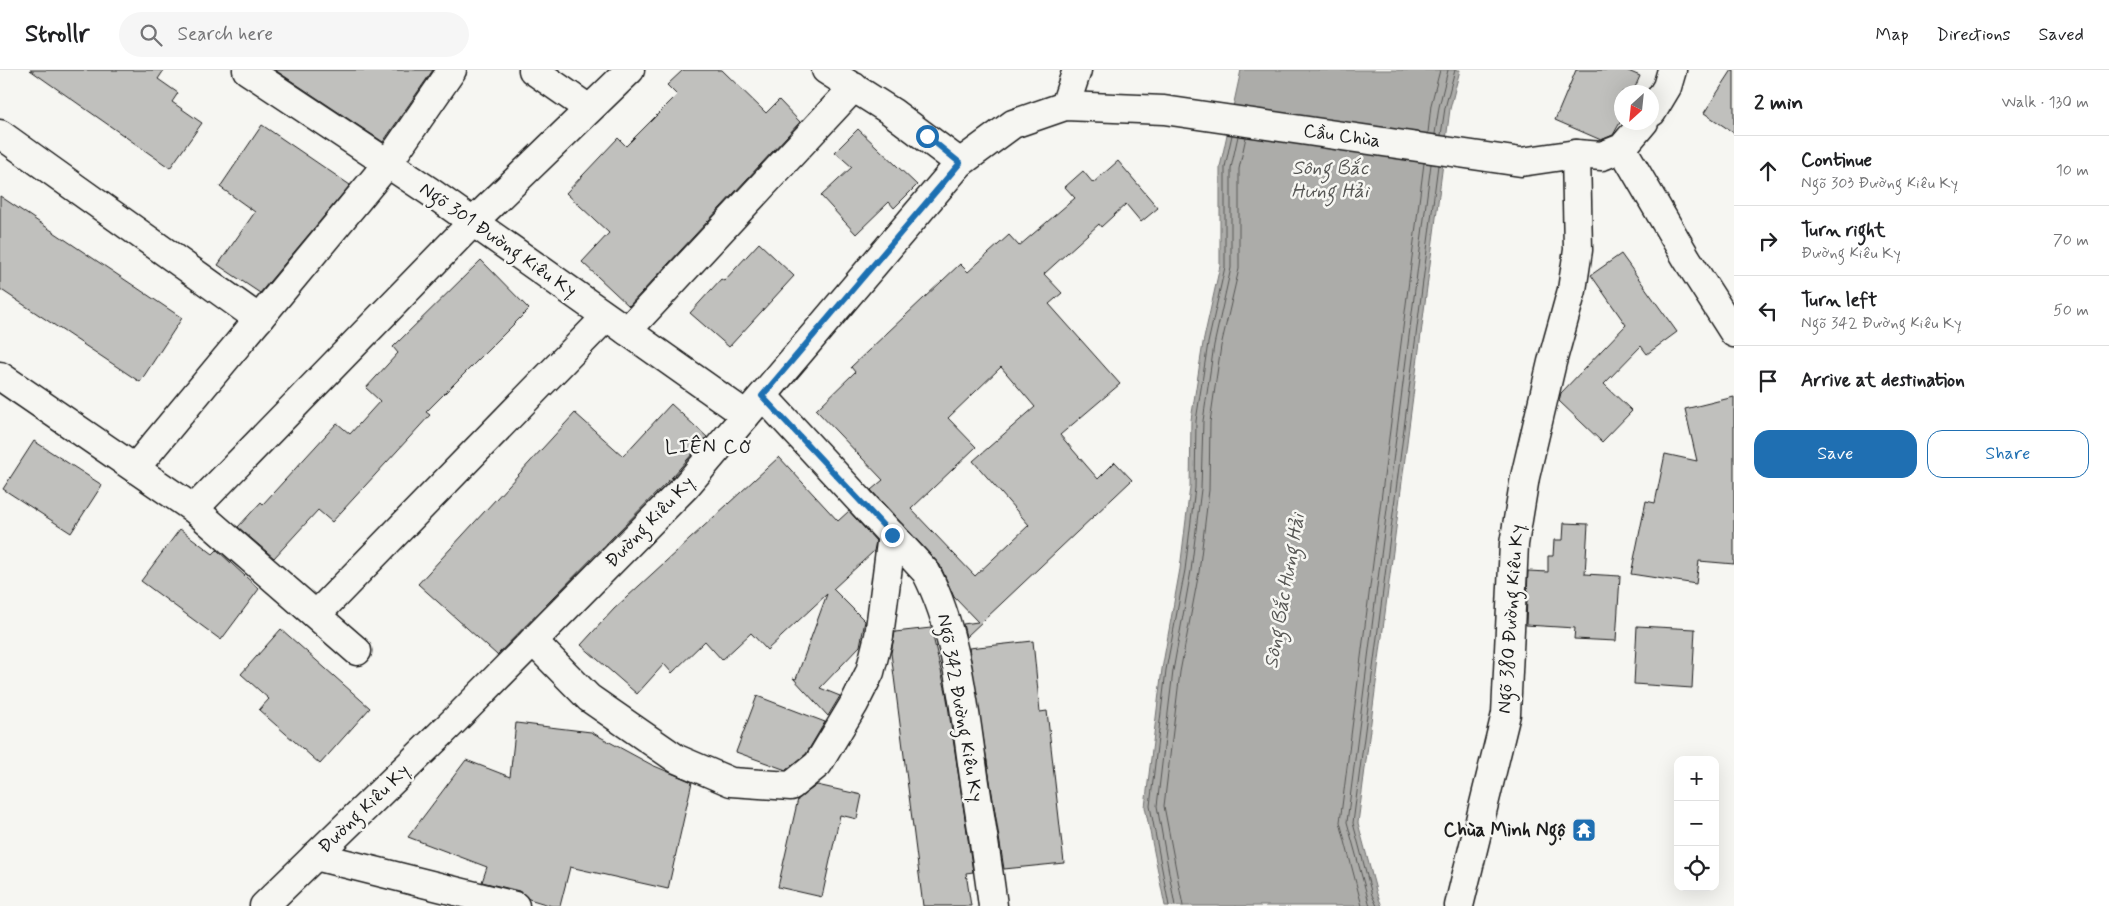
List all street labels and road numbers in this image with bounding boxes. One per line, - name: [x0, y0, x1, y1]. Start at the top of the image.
- street label: Cầu Chùa: [1302, 118, 1382, 154]
- street label: Ngõ 301 Đường Kiêu Kỵ: [413, 176, 581, 306]
- street label: Đường Kiêu Kỵ: [600, 471, 702, 575]
- street label: Ngõ 380 Đường Kiêu Kỵ: [1492, 524, 1533, 715]
- street label: Ngõ 342 Đường Kiêu Kỵ: [928, 612, 989, 805]
- street label: Đường Kiêu Kỵ: [313, 759, 417, 861]

